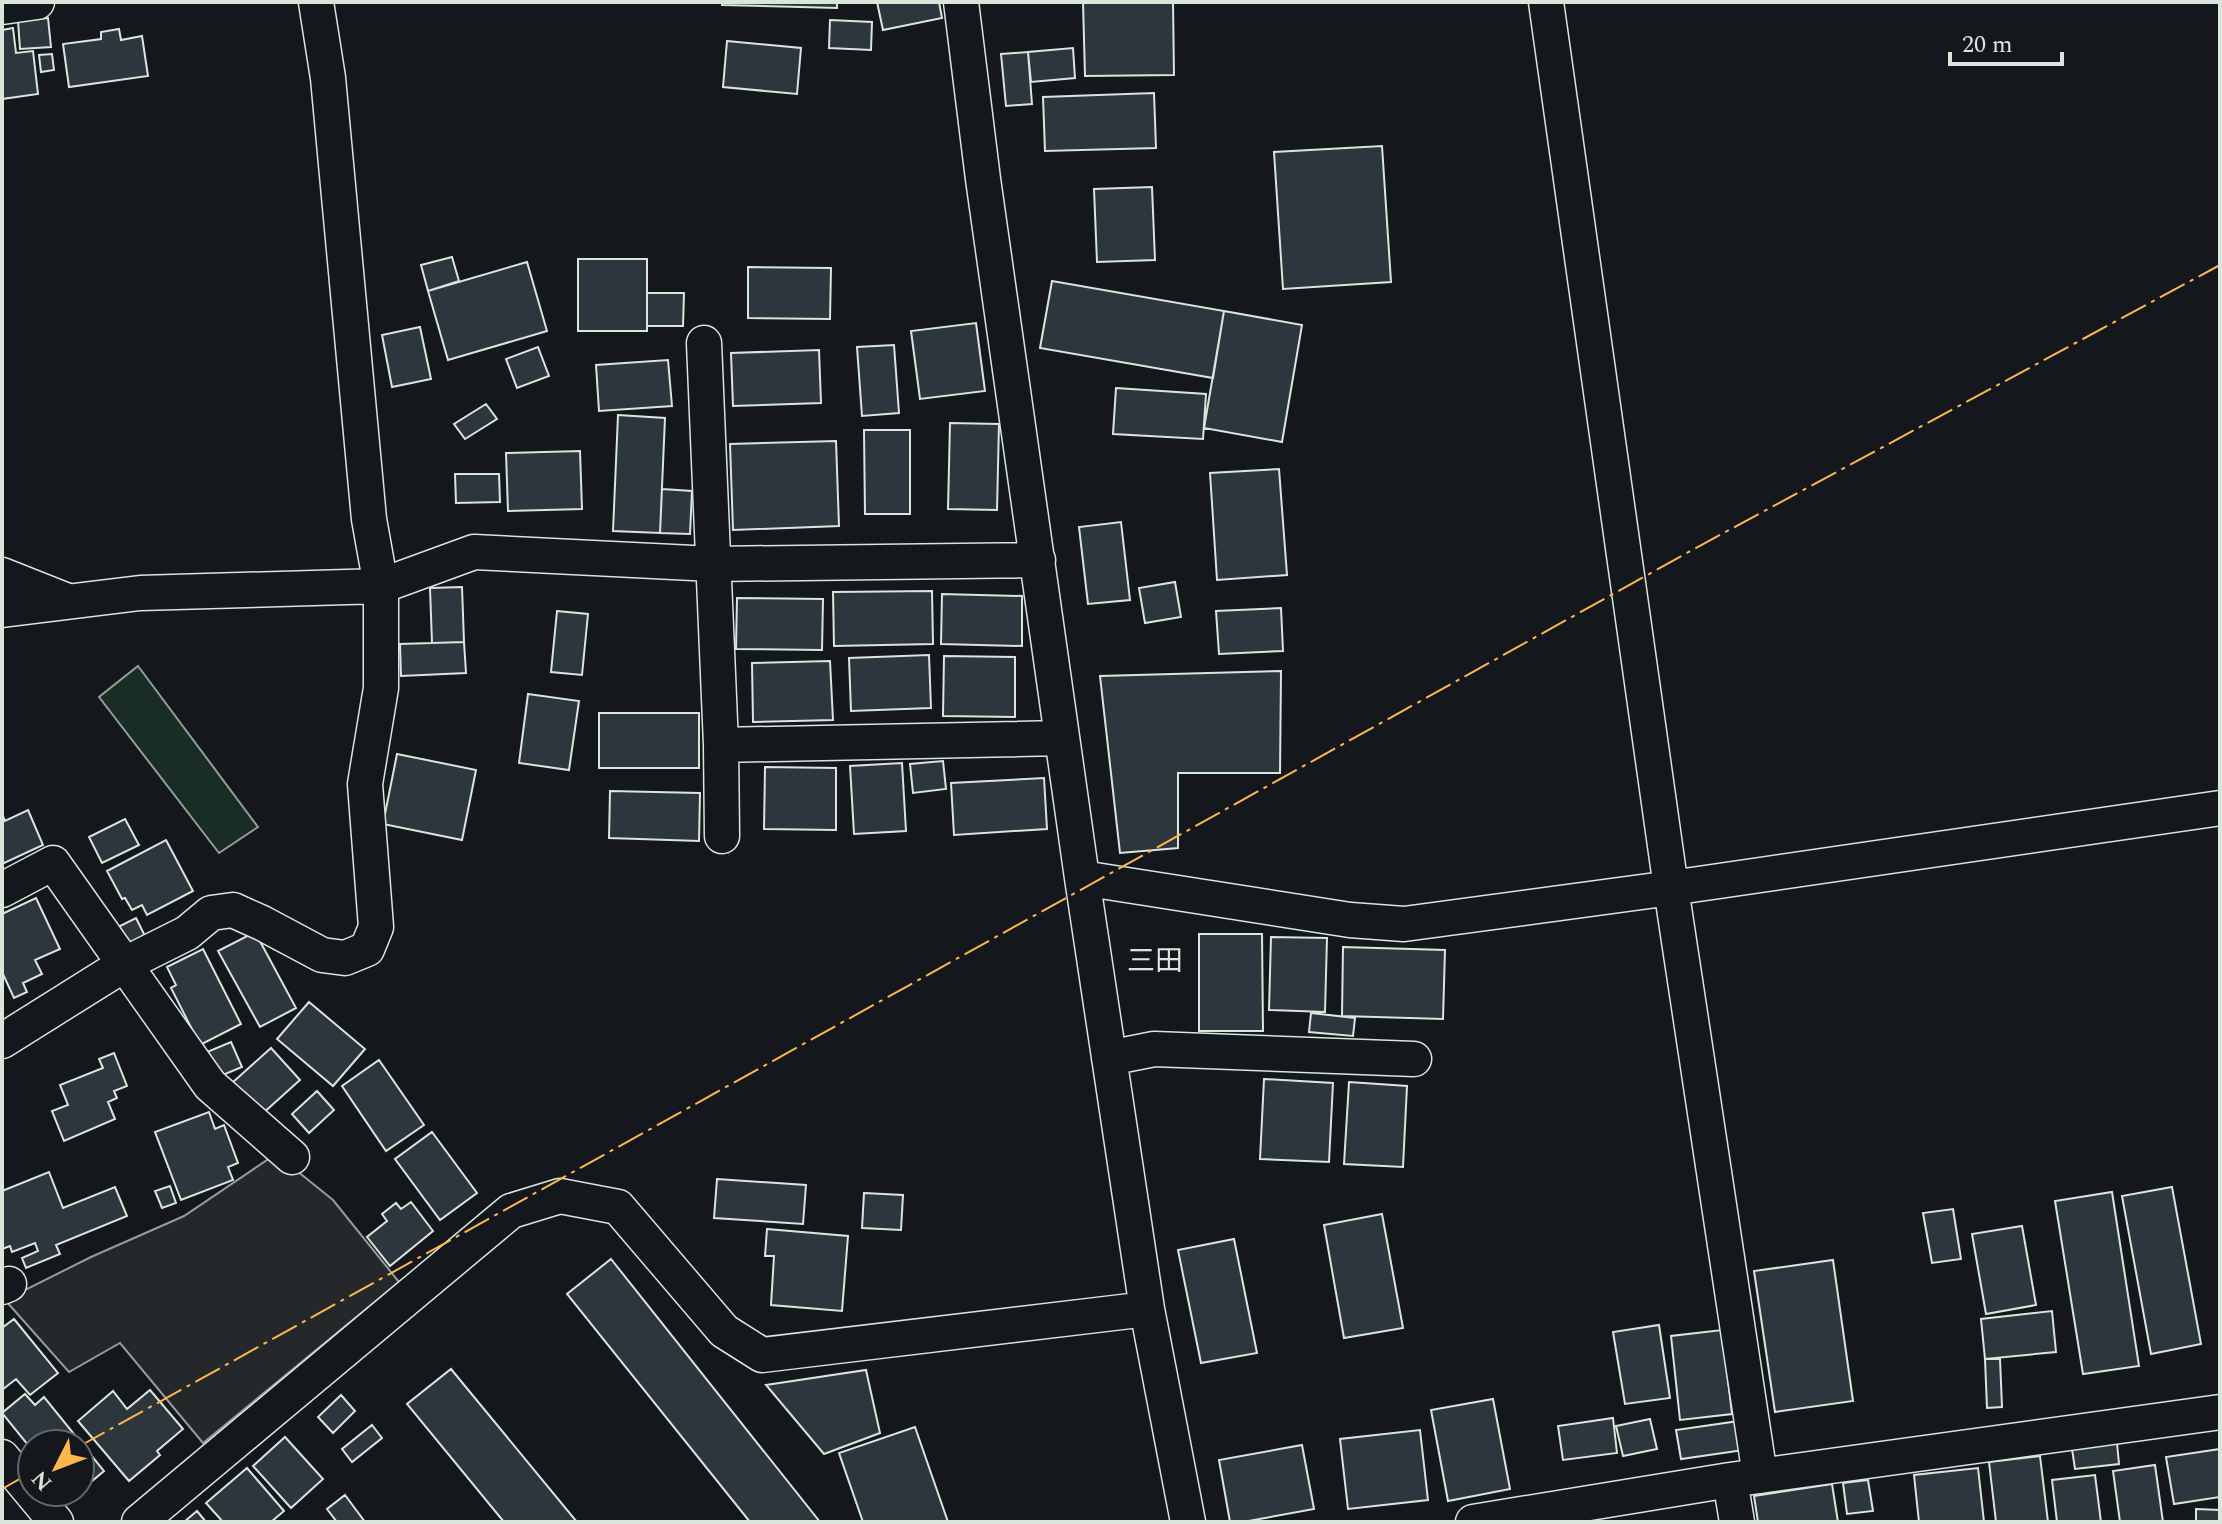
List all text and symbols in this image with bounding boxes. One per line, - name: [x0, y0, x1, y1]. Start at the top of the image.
- scale bar: [1950, 16, 2062, 66]
- text: 20 m: [1962, 27, 2013, 63]
- district label: 三田: [1127, 940, 1183, 983]
- north arrow: [16, 1428, 96, 1508]
- text: N: [24, 1463, 61, 1498]

